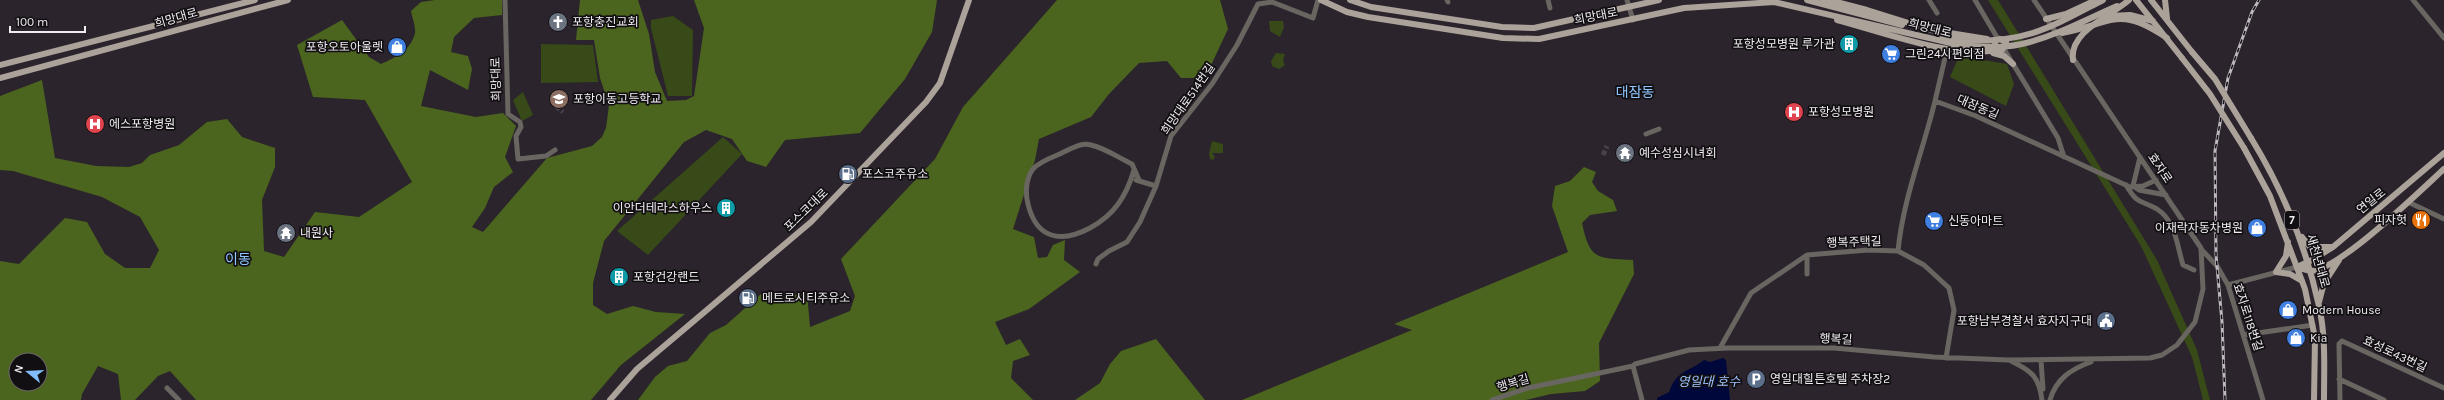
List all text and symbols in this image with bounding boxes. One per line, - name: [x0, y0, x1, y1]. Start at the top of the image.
- street label: 희망대로: [153, 5, 199, 31]
- street label: 희망대로: [1573, 5, 1619, 27]
- scale bar: [10, 8, 85, 34]
- church icon: 포항충진교회: [547, 11, 569, 33]
- text: 100 m: [16, 15, 48, 29]
- place label: 포항충진교회: [572, 15, 638, 29]
- street label: 희망대로: [1907, 16, 1953, 40]
- building icon: 포항성모병원 루가관: [1838, 33, 1860, 55]
- shop icon: 포항오토아울렛: [386, 36, 408, 58]
- place label: 포항성모병원 루가관: [1733, 37, 1835, 51]
- place label: 포항오토아울렛: [306, 40, 383, 54]
- supermarket icon: 그린24시편의점: [1880, 43, 1902, 65]
- place label: 그린24시편의점: [1905, 47, 1985, 61]
- street label: 희망대로: [489, 57, 503, 101]
- street label: 희망대로514번길: [1158, 61, 1218, 137]
- district label: 대잠동: [1616, 84, 1654, 101]
- school or university icon: 포항이동고등학교: [548, 88, 570, 110]
- place label: 포항이동고등학교: [573, 92, 661, 106]
- street label: 대잠동길: [1955, 92, 2001, 122]
- hospital icon: 포항성모병원: [1783, 101, 1805, 123]
- place label: 포항성모병원: [1808, 105, 1874, 119]
- hospital icon: 에스포항병원: [84, 113, 106, 135]
- place label: 에스포항병원: [109, 117, 175, 131]
- temple icon: 예수성심시녀회: [1614, 142, 1636, 164]
- place label: 예수성심시녀회: [1639, 146, 1716, 160]
- street label: 효자로: [2145, 150, 2175, 186]
- fuel station icon: 포스코주유소: [837, 163, 859, 185]
- place label: 포스코주유소: [862, 167, 928, 181]
- street label: 연일로: [2354, 185, 2388, 217]
- street label: 포스코대로: [781, 186, 831, 234]
- building icon: 이안더테라스하우스: [715, 197, 737, 219]
- place label: 이안더테라스하우스: [613, 201, 712, 215]
- restaurant icon: 피자헛: [2410, 209, 2432, 231]
- supermarket icon: 신동아마트: [1923, 210, 1945, 232]
- road number: 7: [2285, 211, 2299, 229]
- place label: 피자헛: [2374, 213, 2407, 227]
- place label: 신동아마트: [1948, 214, 2003, 228]
- shop icon: 이재락자동차병원: [2246, 217, 2268, 239]
- place label: 이재락자동차병원: [2155, 221, 2243, 235]
- temple icon: 내원사: [275, 222, 297, 244]
- place label: 내원사: [300, 226, 333, 240]
- street label: 새천년대로: [2304, 233, 2332, 289]
- street label: 행복주택길: [1826, 234, 1882, 250]
- district label: 이동: [225, 251, 251, 268]
- building icon: 포항건강랜드: [608, 266, 630, 288]
- place label: 포항건강랜드: [633, 270, 699, 284]
- street label: 효자로118번길: [2230, 281, 2266, 353]
- fuel station icon: 메트로시티주유소: [737, 287, 759, 309]
- place label: 메트로시티주유소: [762, 291, 850, 305]
- shop icon: Modern House: [2277, 299, 2299, 321]
- place label: Modern House: [2302, 303, 2381, 317]
- public building icon: 포항남부경찰서 효자지구대: [2095, 310, 2117, 332]
- place label: 포항남부경찰서 효자지구대: [1957, 314, 2092, 328]
- shop icon: Kia: [2285, 327, 2307, 349]
- street label: 행복길: [1819, 331, 1853, 347]
- place label: Kia: [2310, 331, 2327, 345]
- street label: 효성로43번길: [2361, 333, 2429, 375]
- north arrow: [8, 352, 48, 392]
- text: N: [12, 363, 26, 375]
- parking icon: 영일대힐튼호텔 주차장2: [1745, 368, 1767, 390]
- street label: 행복길: [1495, 371, 1531, 395]
- place label: 영일대힐튼호텔 주차장2: [1770, 372, 1890, 386]
- water label: 영일대 호수: [1678, 374, 1741, 389]

